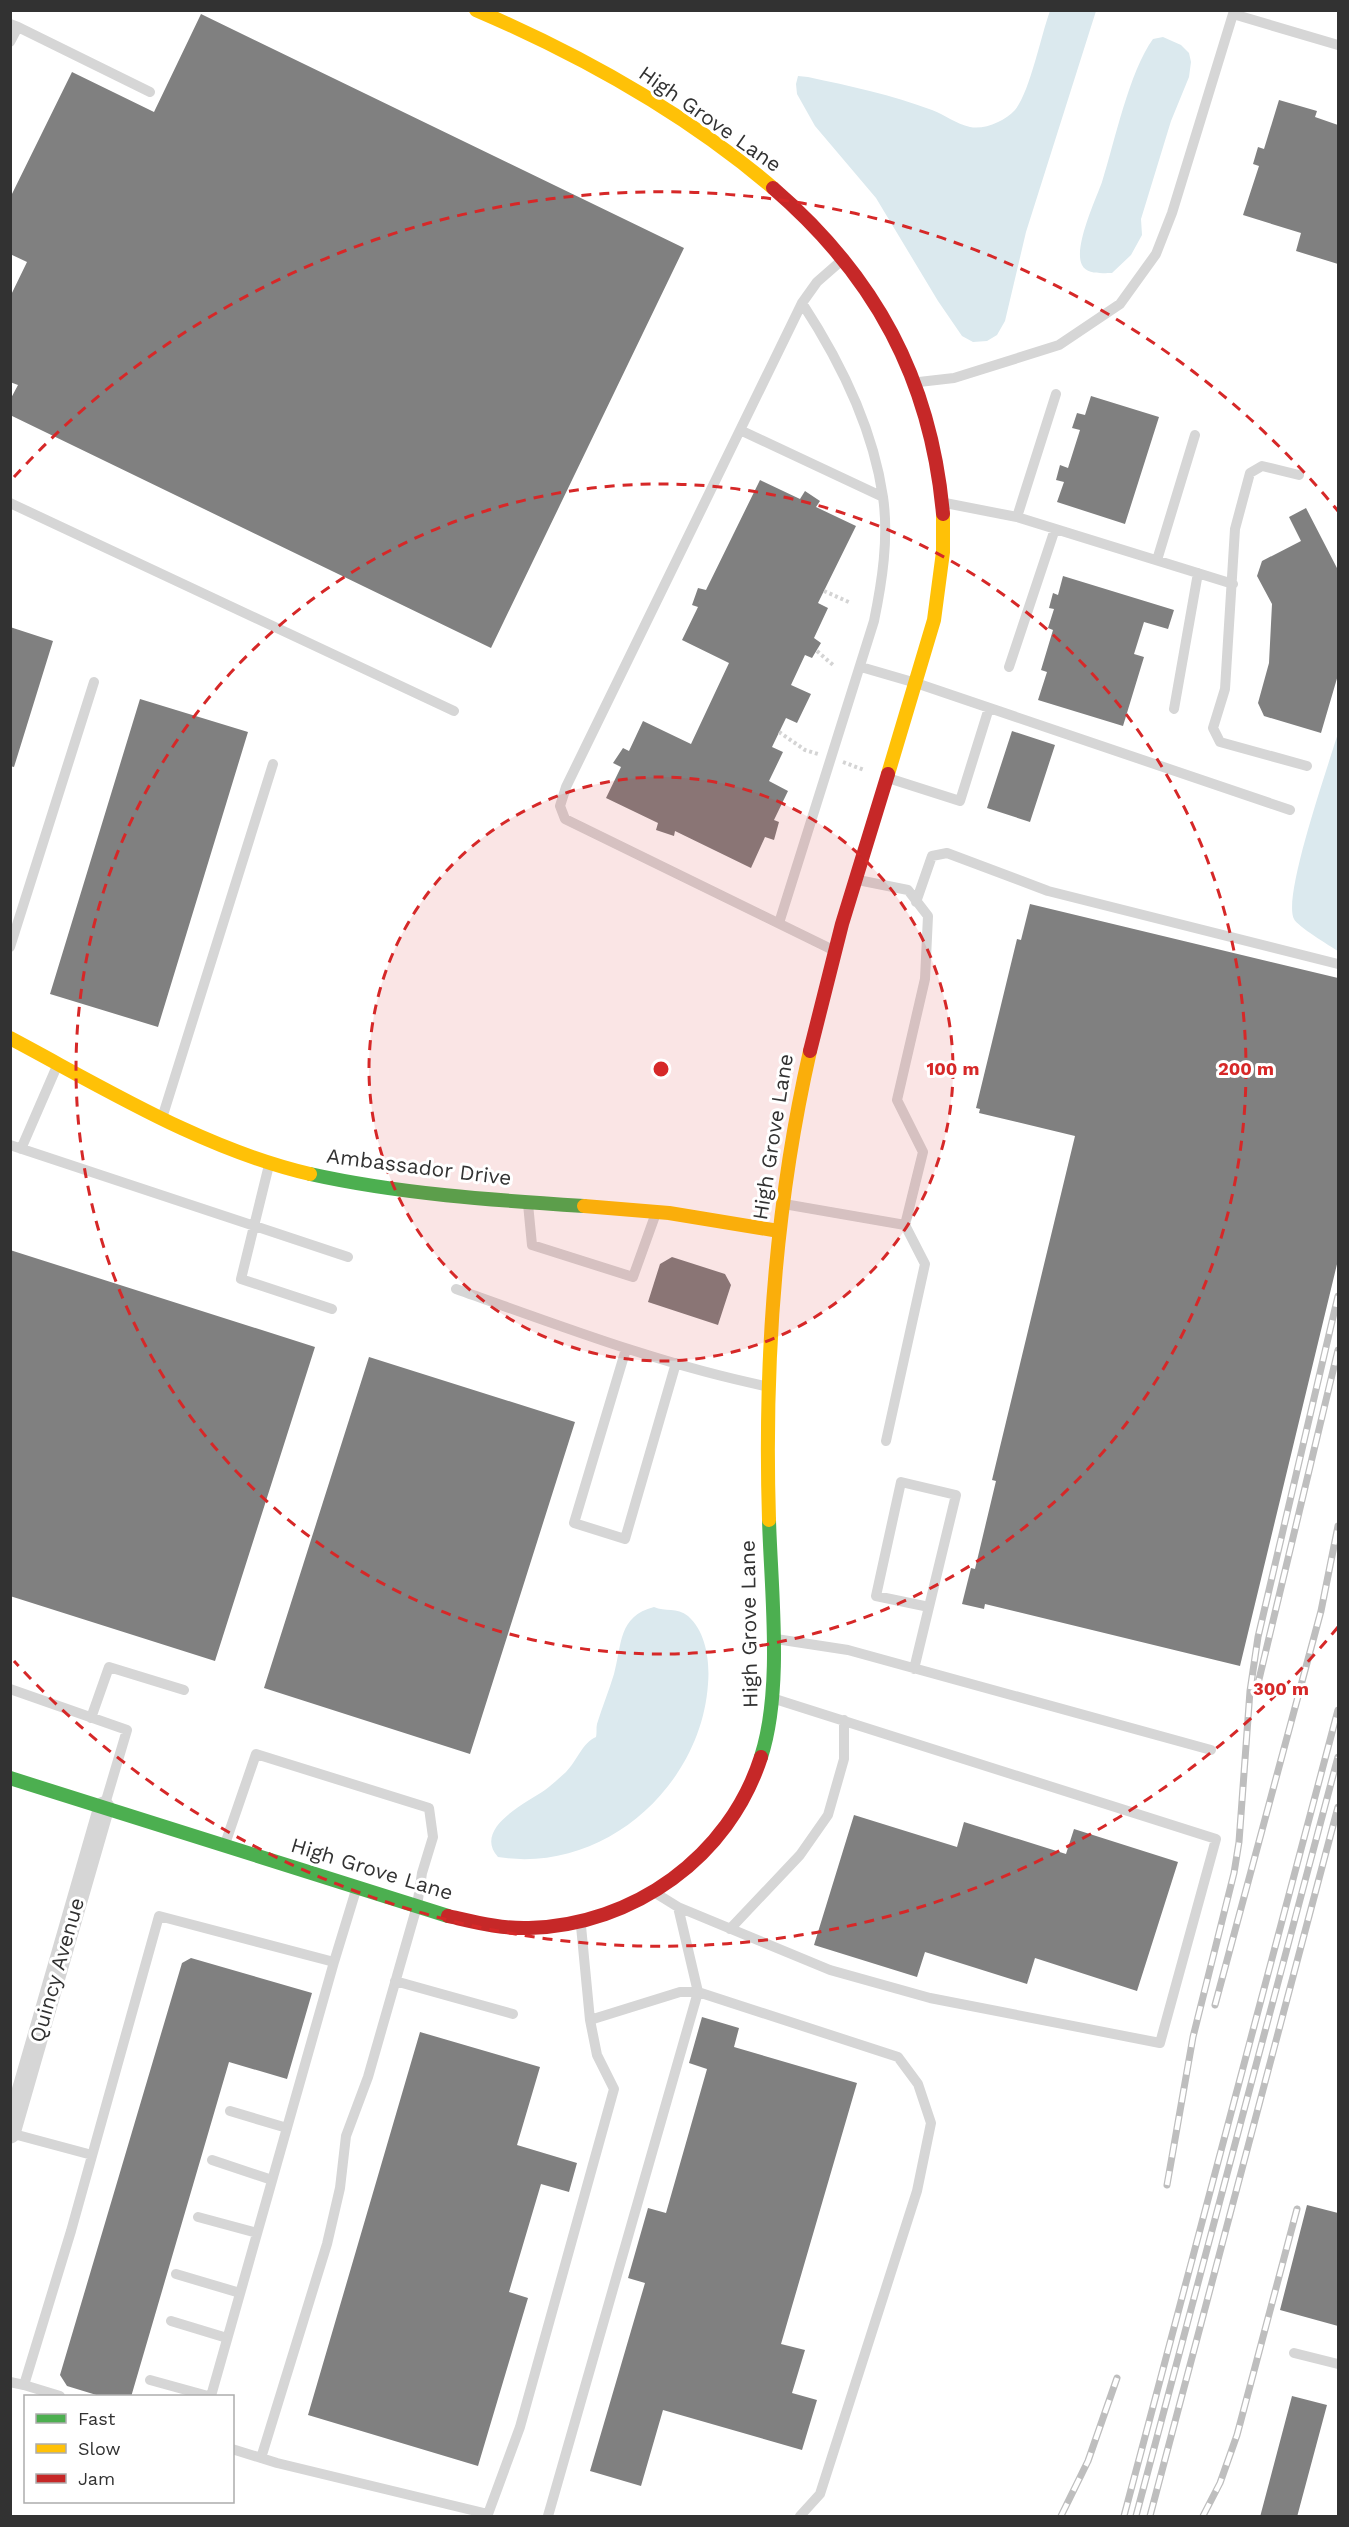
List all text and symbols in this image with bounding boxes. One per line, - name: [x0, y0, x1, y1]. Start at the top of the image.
- street label: High Grove Lane: [634, 60, 786, 177]
- street label: High Grove Lane: [747, 1052, 798, 1222]
- text: 100 m: [926, 1058, 980, 1079]
- text: 200 m: [1218, 1058, 1274, 1079]
- centre of rings: [651, 1059, 671, 1079]
- street label: Ambassador Drive: [325, 1143, 513, 1190]
- street label: High Grove Lane: [735, 1540, 762, 1708]
- text: 300 m: [1253, 1678, 1309, 1699]
- street label: High Grove Lane: [288, 1832, 456, 1905]
- street label: Quincy Avenue: [24, 1895, 89, 2045]
- legend: [24, 2395, 234, 2503]
- text: Fast: [78, 2408, 116, 2429]
- text: Slow: [78, 2438, 121, 2459]
- text: Jam: [78, 2468, 115, 2489]

